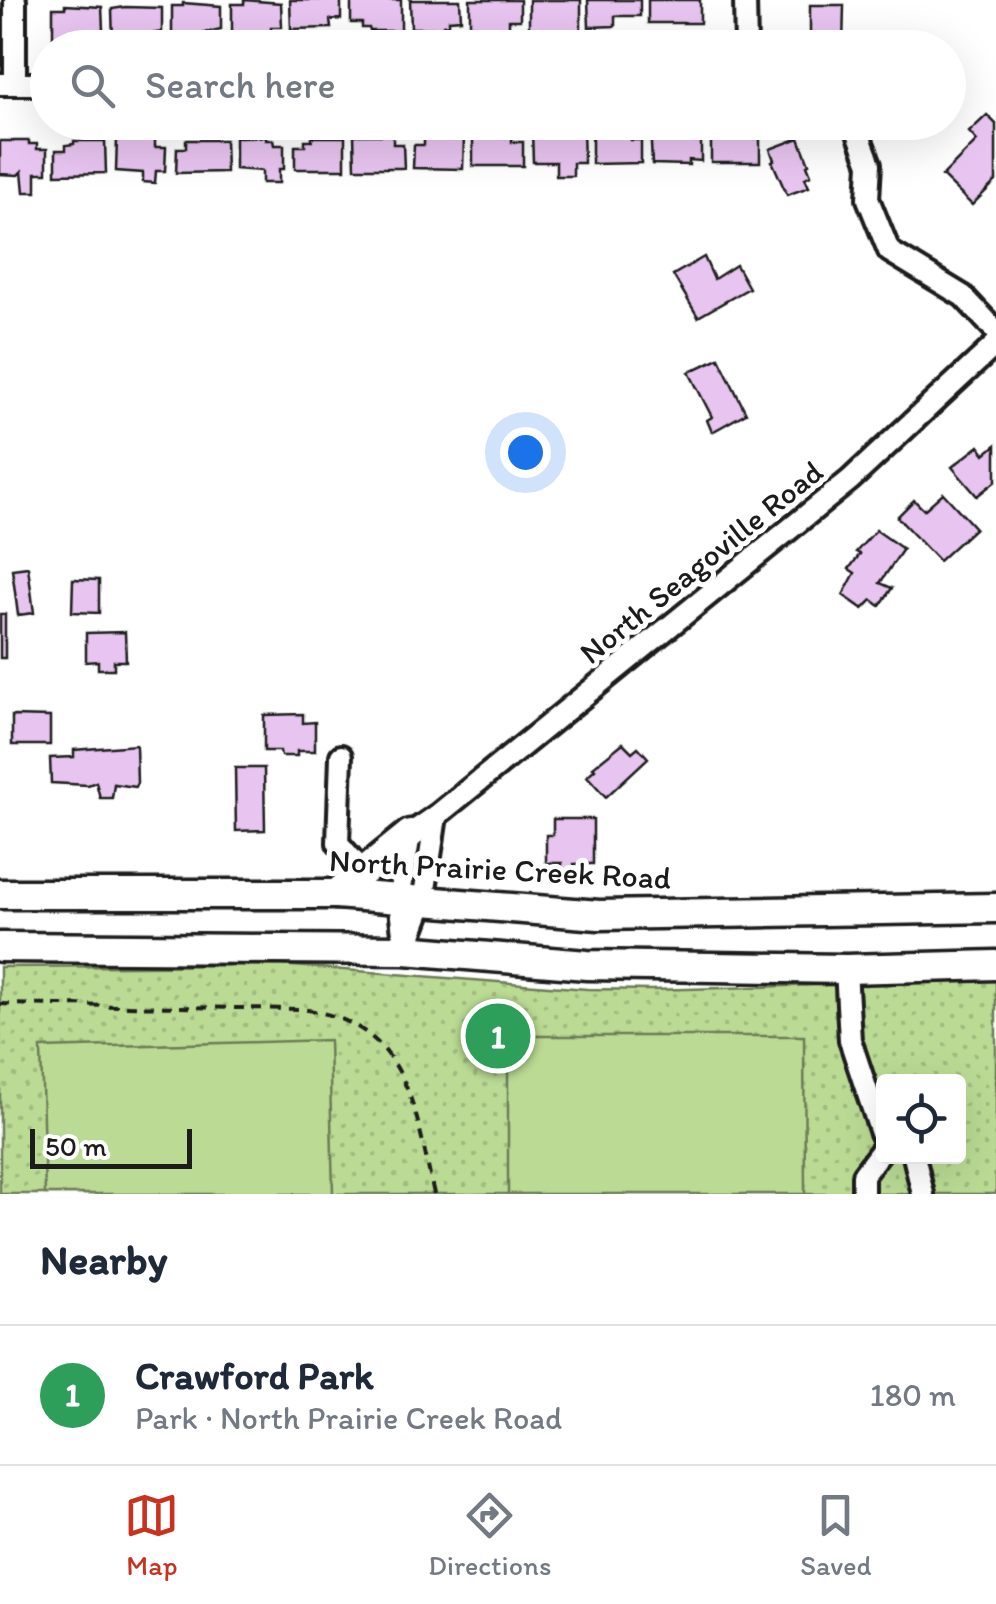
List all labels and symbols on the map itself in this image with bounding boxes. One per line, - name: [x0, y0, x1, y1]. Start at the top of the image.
- your location: [500, 427, 551, 478]
- street label: North Seagoville Road: [572, 452, 830, 672]
- street label: North Prairie Creek Road: [328, 841, 672, 897]
- pin: 1: [466, 998, 530, 1074]
- scale bar: [30, 1124, 192, 1168]

